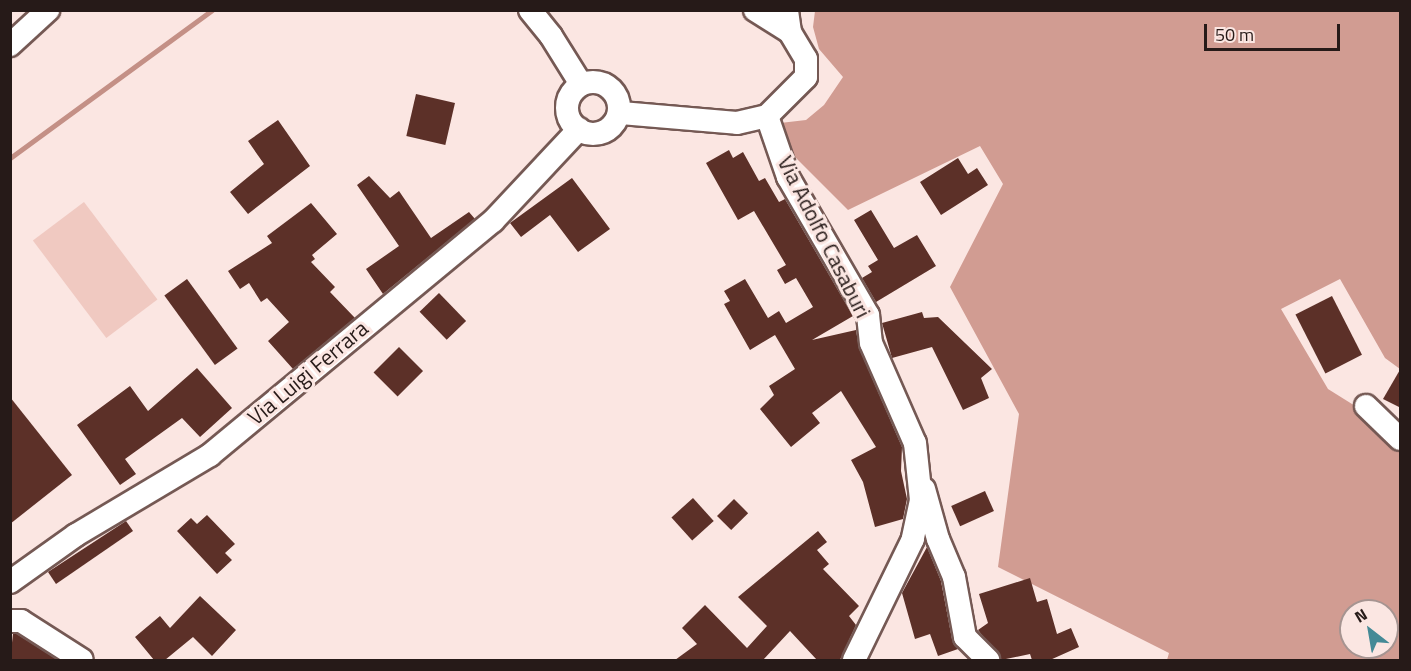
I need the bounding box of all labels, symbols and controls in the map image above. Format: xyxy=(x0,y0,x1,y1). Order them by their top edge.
scale bar xyxy=(1207,12,1344,50)
text: 50 m xyxy=(1215,21,1254,48)
street label: Via Adolfo Casaburi xyxy=(772,152,876,322)
street label: Via Luigi Ferrara xyxy=(243,315,373,431)
north arrow xyxy=(1339,599,1399,659)
text: N xyxy=(1350,602,1372,628)

